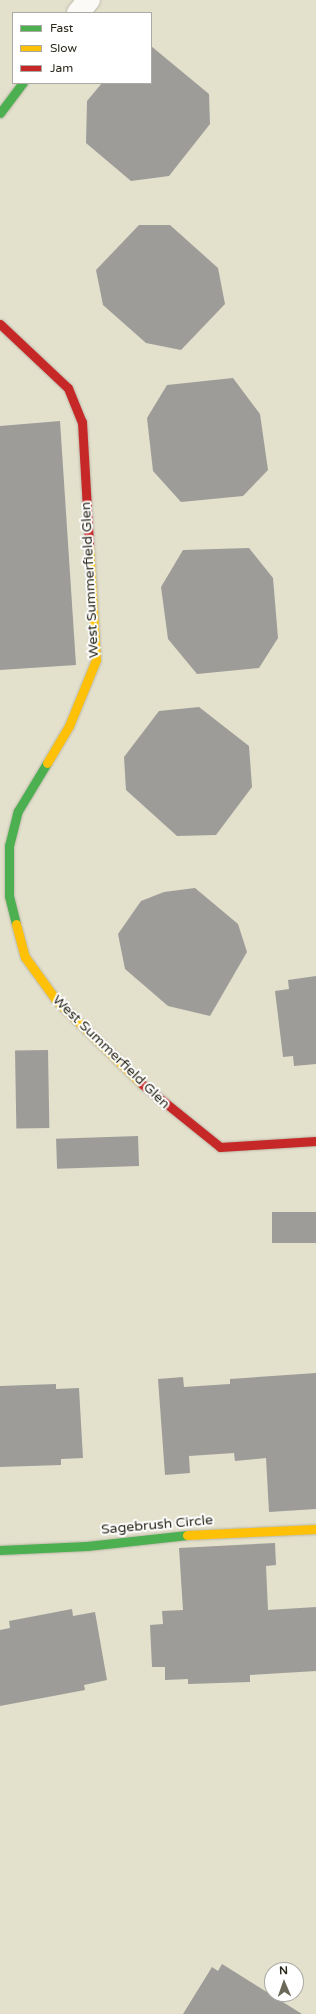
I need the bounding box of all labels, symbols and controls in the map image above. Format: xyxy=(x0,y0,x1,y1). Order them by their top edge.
legend xyxy=(12,12,152,84)
text: Fast xyxy=(50,21,73,35)
text: Slow xyxy=(50,41,77,55)
text: Jam xyxy=(50,61,73,75)
street label: West Summerfield Glen xyxy=(78,501,102,659)
street label: West Summerfield Glen xyxy=(49,992,173,1112)
street label: Sagebrush Circle xyxy=(100,1512,214,1538)
north arrow xyxy=(264,1962,304,2002)
text: N xyxy=(279,1964,288,1977)

